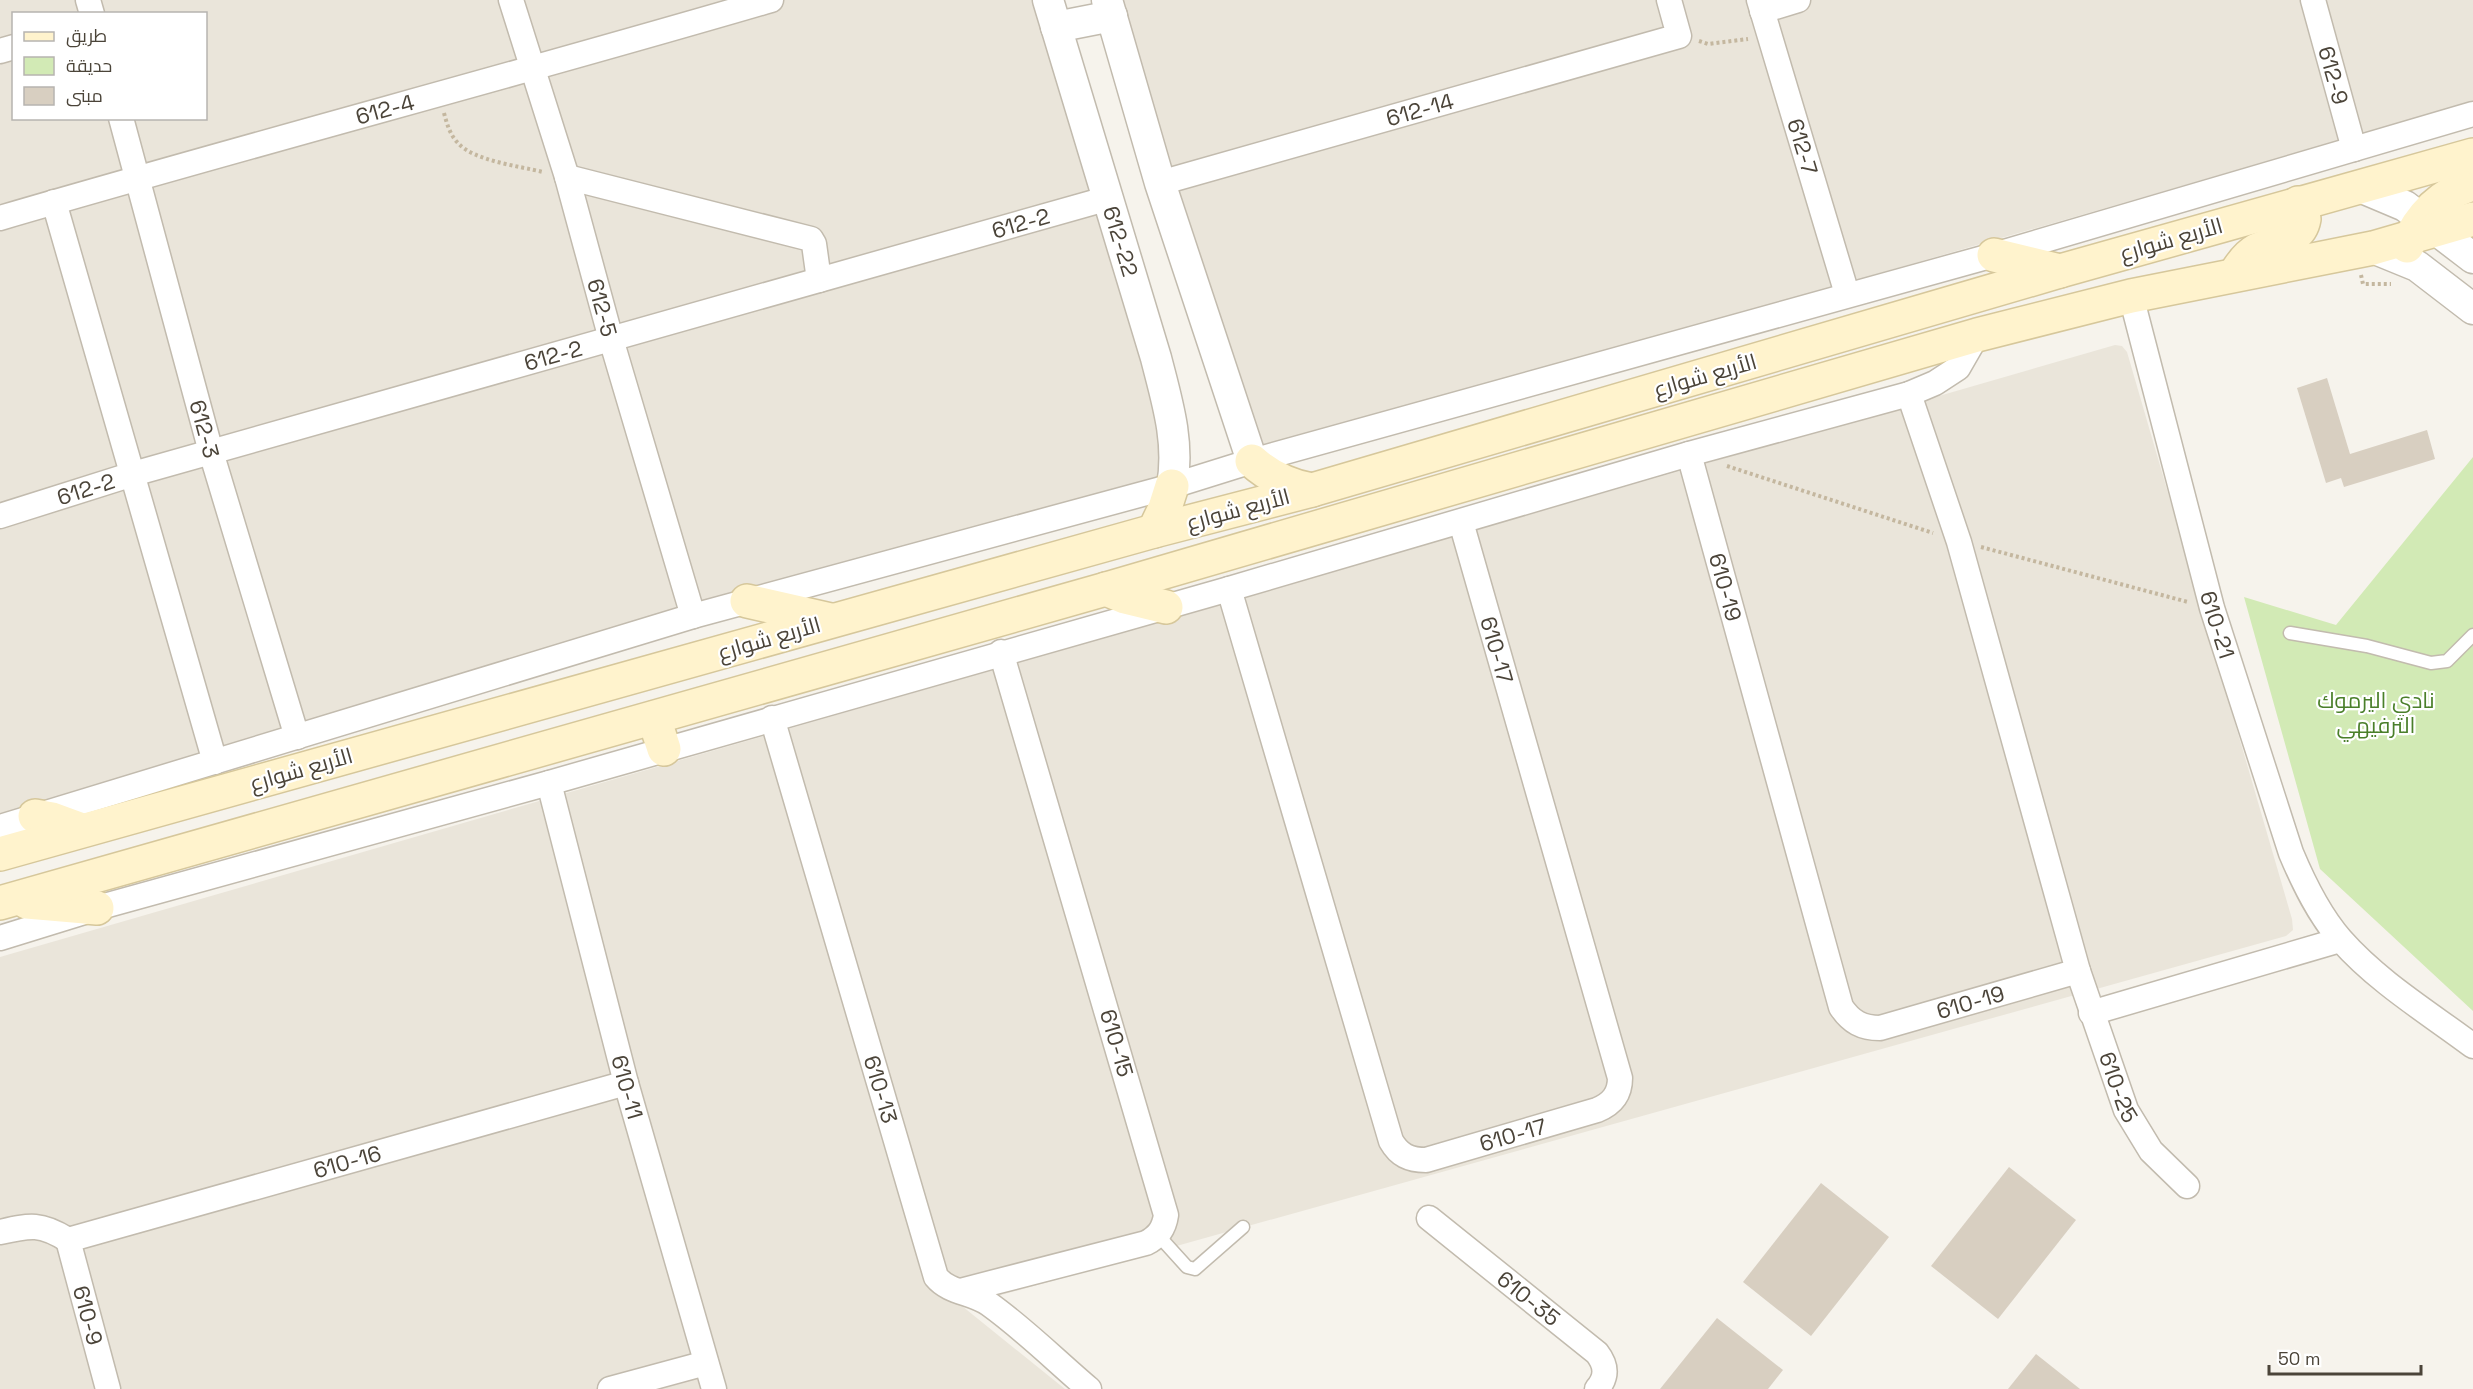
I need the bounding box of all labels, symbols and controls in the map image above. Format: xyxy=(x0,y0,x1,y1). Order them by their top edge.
legend xyxy=(12,12,207,120)
text: طريق xyxy=(66,24,107,48)
street label: 612-9 xyxy=(2312,43,2355,108)
text: حديقة xyxy=(66,54,112,77)
text: مبنى xyxy=(66,84,103,107)
street label: 612-14 xyxy=(1383,87,1457,132)
street label: 612-4 xyxy=(352,88,418,131)
street label: 612-7 xyxy=(1781,115,1824,178)
street label: 612-2 xyxy=(988,201,1053,244)
street label: 612-22 xyxy=(1097,203,1145,280)
street label: الأربع شوارع xyxy=(2116,211,2226,268)
street label: 612-5 xyxy=(581,275,624,340)
street label: 612-2 xyxy=(521,334,585,377)
street label: الأربع شوارع xyxy=(1650,347,1760,404)
street label: 612-3 xyxy=(184,397,226,461)
street label: 612-2 xyxy=(53,467,118,511)
street label: الأربع شوارع xyxy=(1183,482,1293,537)
street label: 610-19 xyxy=(1703,550,1748,624)
street label: 610-21 xyxy=(2194,588,2241,662)
street label: الأربع شوارع xyxy=(714,610,824,667)
street label: 610-17 xyxy=(1474,613,1520,687)
park label: نادي اليرموك الترفيهي xyxy=(2317,686,2435,742)
street label: الأربع شوارع xyxy=(246,741,356,798)
street label: 610-19 xyxy=(1933,979,2008,1025)
street label: 610-15 xyxy=(1094,1006,1140,1080)
street label: 610-25 xyxy=(2093,1048,2144,1128)
street label: 610-11 xyxy=(605,1052,650,1122)
street label: 610-13 xyxy=(858,1052,904,1127)
street label: 610-17 xyxy=(1476,1112,1550,1158)
street label: 610-16 xyxy=(310,1139,384,1184)
street label: 610-35 xyxy=(1491,1264,1566,1332)
street label: 610-9 xyxy=(67,1283,110,1348)
scale bar xyxy=(2269,1338,2420,1376)
text: 50 m xyxy=(2278,1347,2320,1370)

